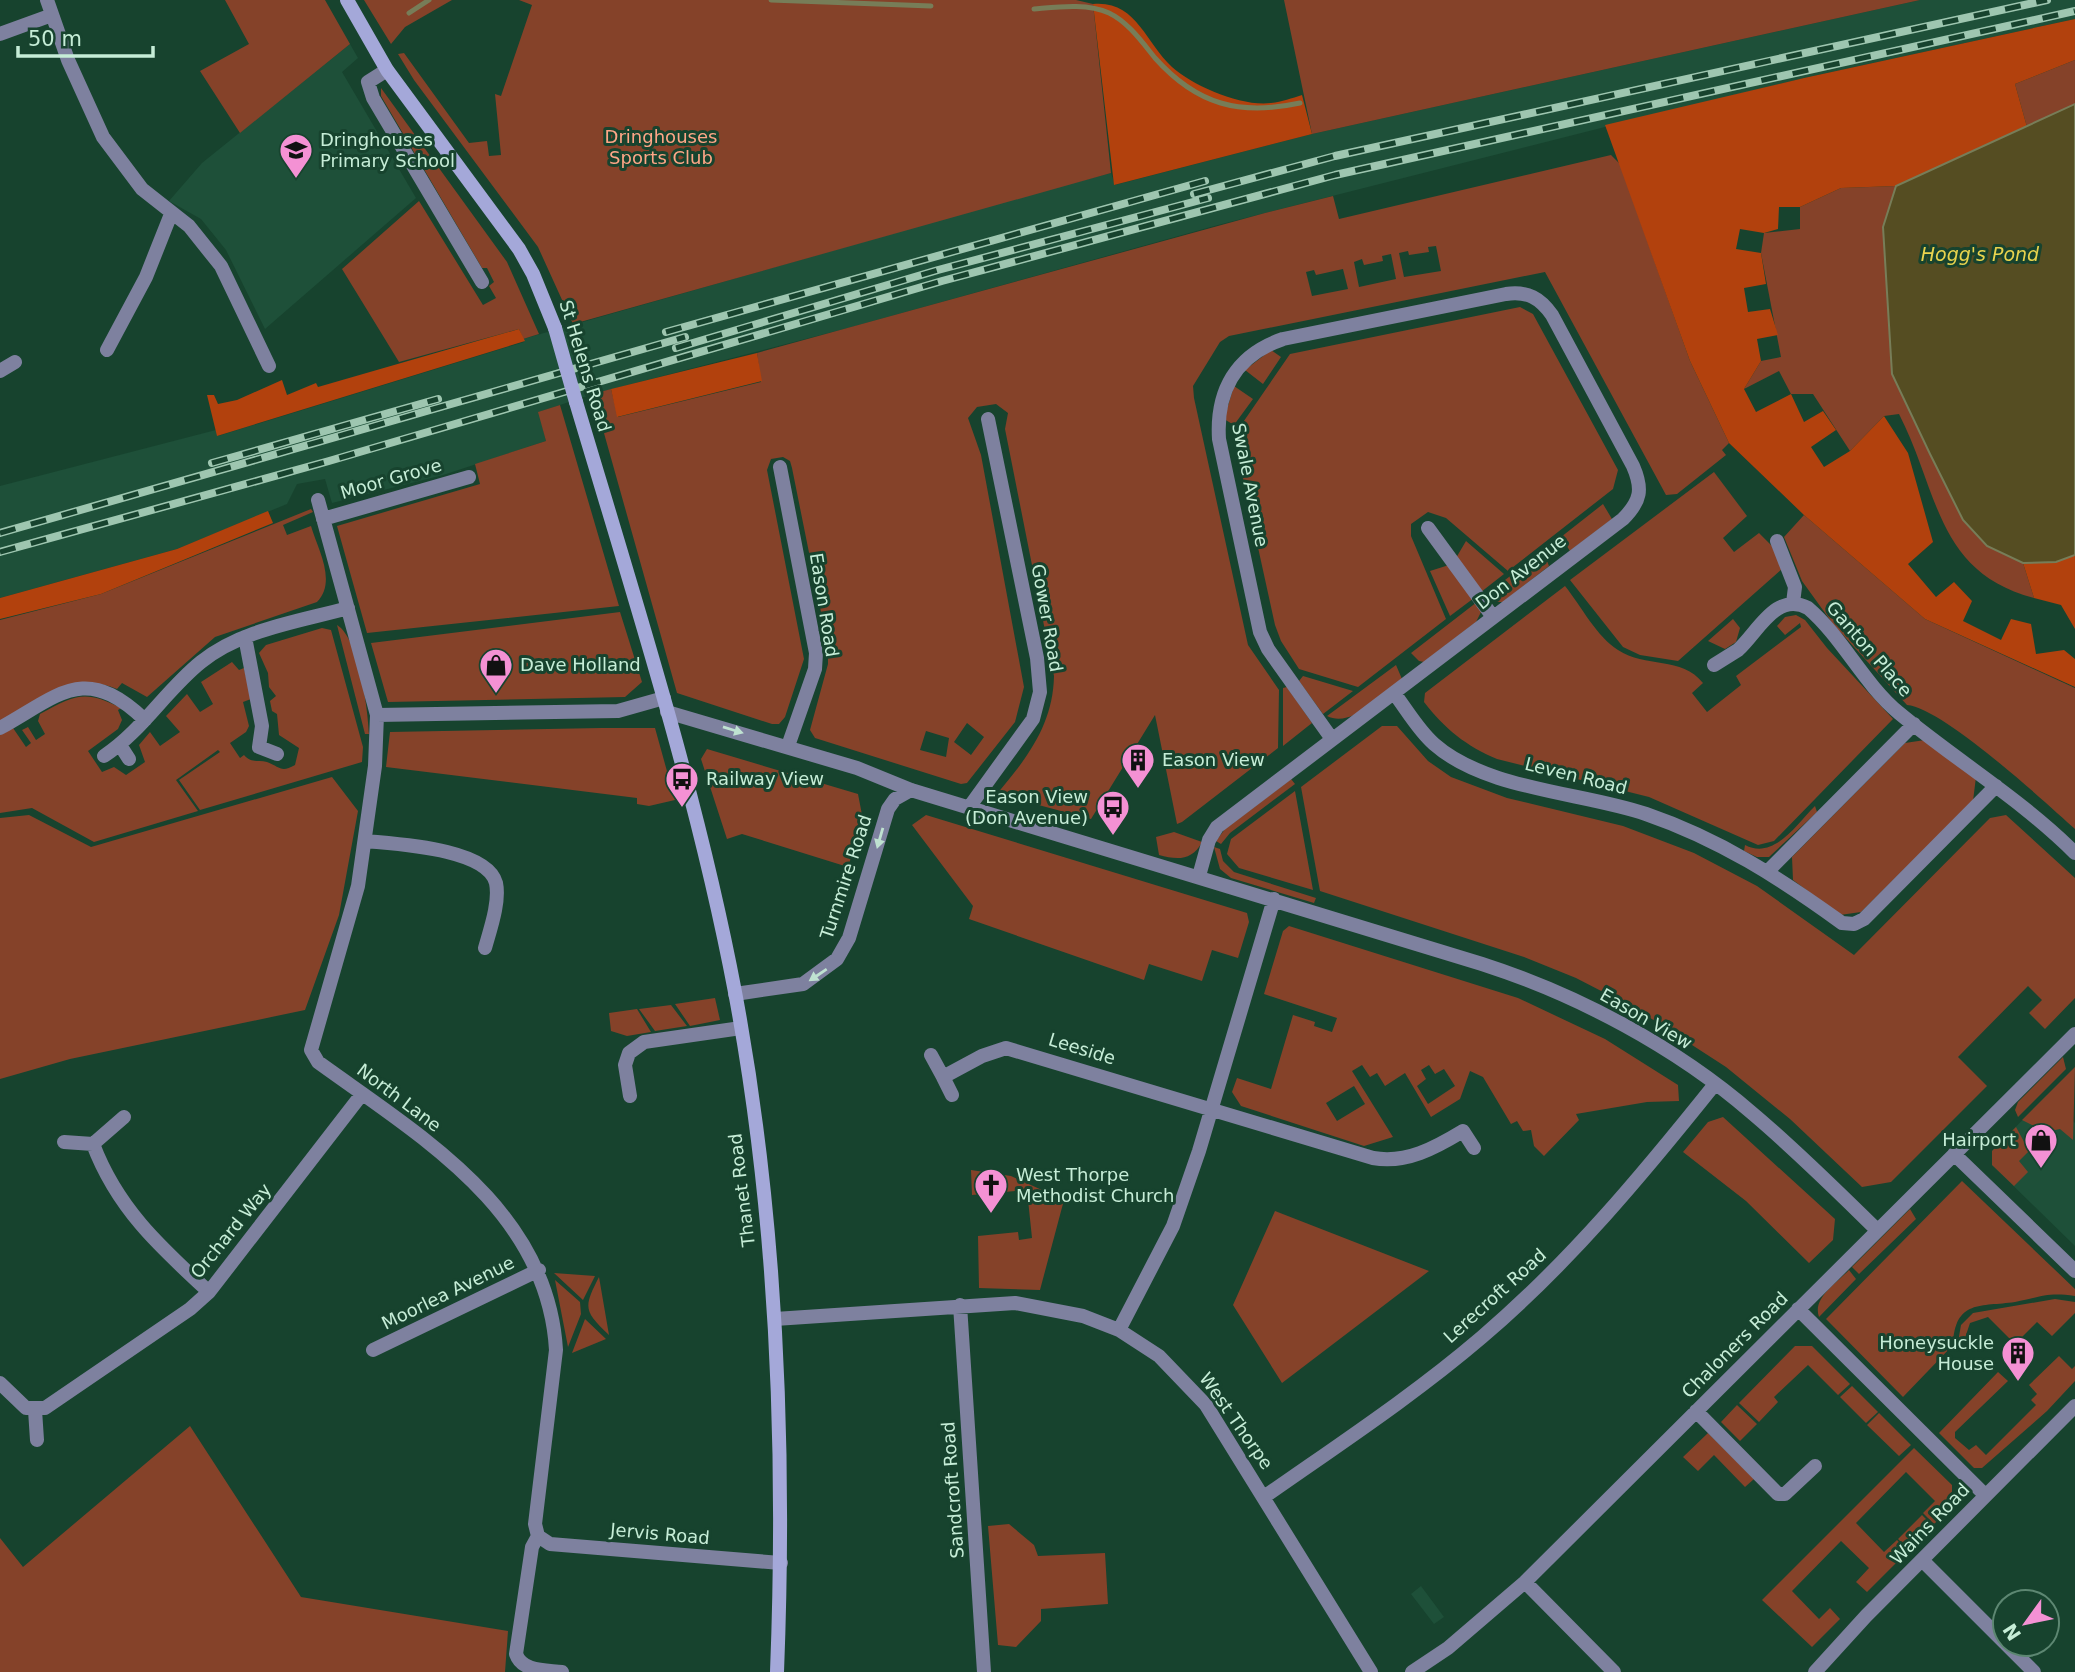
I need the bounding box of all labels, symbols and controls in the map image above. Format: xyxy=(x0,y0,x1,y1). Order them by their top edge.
scale bar xyxy=(18,14,152,58)
text: 50 m xyxy=(28,27,82,51)
park label: Dringhouses Sports Club xyxy=(605,126,717,168)
place label: Dringhouses Primary School xyxy=(320,129,455,171)
school or university icon: Dringhouses Primary School xyxy=(277,131,315,180)
water label: Hogg's Pond xyxy=(1921,243,2040,265)
street label: St Helens Road xyxy=(555,297,615,434)
street label: Swale Avenue xyxy=(1228,421,1273,549)
street label: Moor Grove xyxy=(338,454,444,503)
street label: Don Avenue xyxy=(1471,530,1570,613)
street label: Eason Road xyxy=(806,551,843,658)
street label: Gower Road xyxy=(1028,562,1067,673)
street label: Ganton Place xyxy=(1822,597,1916,701)
shop icon: Dave Holland xyxy=(477,646,515,695)
place label: Dave Holland xyxy=(520,654,641,675)
one-way arrow xyxy=(723,725,744,735)
building icon: Eason View xyxy=(1119,741,1157,790)
place label: Eason View xyxy=(1162,749,1265,770)
street label: Leven Road xyxy=(1523,753,1630,798)
bus stop icon: Railway View xyxy=(663,760,701,809)
place label: Railway View xyxy=(706,768,824,789)
place label: Eason View (Don Avenue) xyxy=(965,786,1088,828)
bus stop icon: Eason View (Don Avenue) xyxy=(1094,788,1132,837)
street label: Turnmire Road xyxy=(815,812,876,943)
one-way arrow xyxy=(874,828,884,849)
one-way arrow xyxy=(809,968,827,982)
street label: Eason View xyxy=(1597,984,1696,1053)
street label: Leeside xyxy=(1046,1028,1118,1069)
street label: North Lane xyxy=(353,1059,445,1136)
shop icon: Hairport xyxy=(2022,1121,2060,1170)
place label: Hairport xyxy=(1942,1129,2016,1150)
street label: Thanet Road xyxy=(724,1132,759,1249)
place label: West Thorpe Methodist Church xyxy=(1016,1164,1174,1206)
church icon: West Thorpe Methodist Church xyxy=(972,1166,1010,1215)
street label: Orchard Way xyxy=(186,1179,276,1282)
street label: Lerecroft Road xyxy=(1439,1244,1550,1347)
street label: Moorlea Avenue xyxy=(378,1251,517,1334)
street label: Chaloners Road xyxy=(1677,1287,1792,1402)
place label: Honeysuckle House xyxy=(1879,1332,1994,1374)
building icon: Honeysuckle House xyxy=(1999,1334,2037,1383)
street label: West Thorpe xyxy=(1195,1368,1278,1473)
street label: Sandcroft Road xyxy=(937,1421,968,1559)
street label: Wains Road xyxy=(1886,1479,1973,1568)
street label: Jervis Road xyxy=(608,1519,711,1548)
north arrow xyxy=(1991,1588,2061,1658)
text: N xyxy=(1998,1620,2025,1645)

